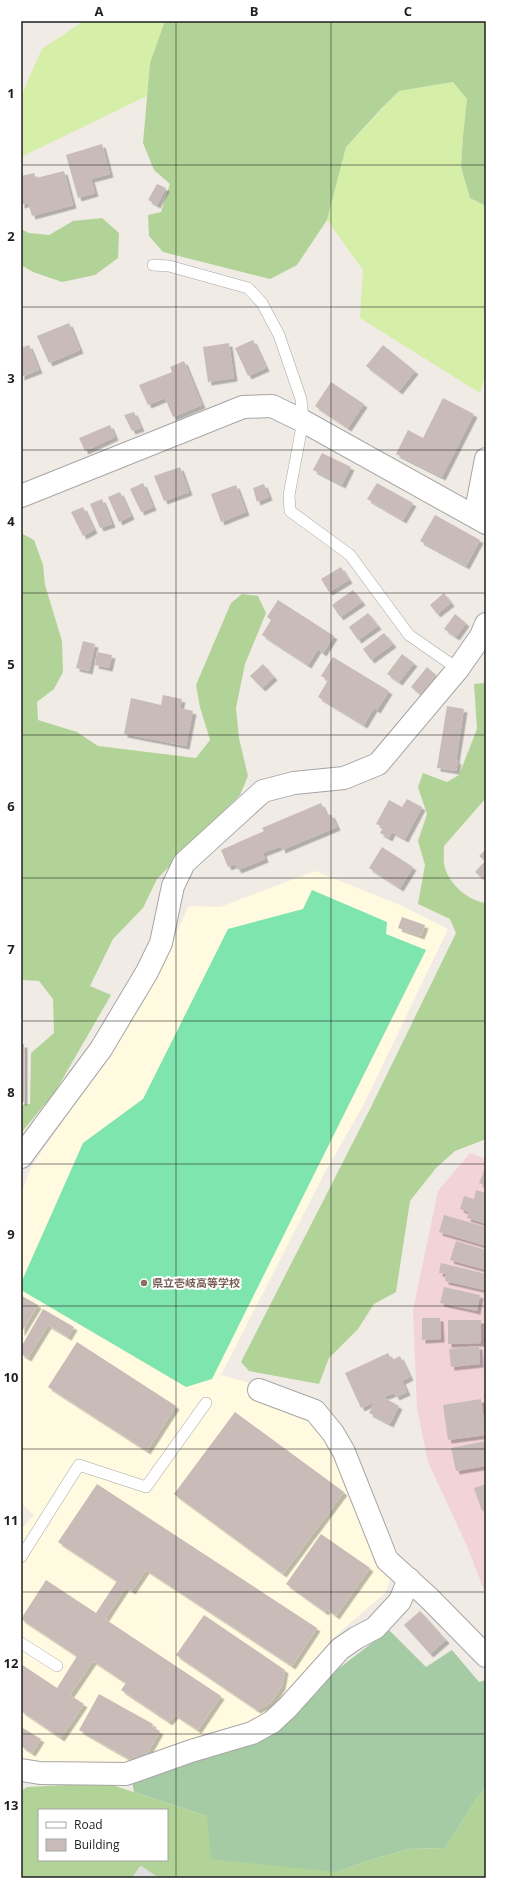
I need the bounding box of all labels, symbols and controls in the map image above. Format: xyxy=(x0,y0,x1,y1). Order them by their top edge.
text: A xyxy=(95,2,104,20)
text: B xyxy=(250,2,259,20)
text: C xyxy=(404,2,412,20)
text: 1 xyxy=(7,84,15,102)
text: 2 xyxy=(7,227,15,245)
text: 3 xyxy=(7,369,15,387)
text: 4 xyxy=(7,512,15,530)
text: 5 xyxy=(7,655,15,673)
text: 6 xyxy=(7,797,15,815)
text: 7 xyxy=(7,940,15,958)
text: 8 xyxy=(7,1083,15,1101)
text: 9 xyxy=(7,1225,15,1243)
place label: 県立壱岐高等学校 xyxy=(152,1275,240,1290)
marker: 県立壱岐高等学校 xyxy=(139,1278,149,1288)
text: 10 xyxy=(4,1368,18,1386)
text: 11 xyxy=(4,1511,18,1529)
text: 12 xyxy=(4,1654,19,1672)
text: 13 xyxy=(4,1796,18,1814)
legend xyxy=(38,1809,168,1861)
text: Road xyxy=(74,1816,103,1833)
text: Building xyxy=(74,1836,120,1853)

